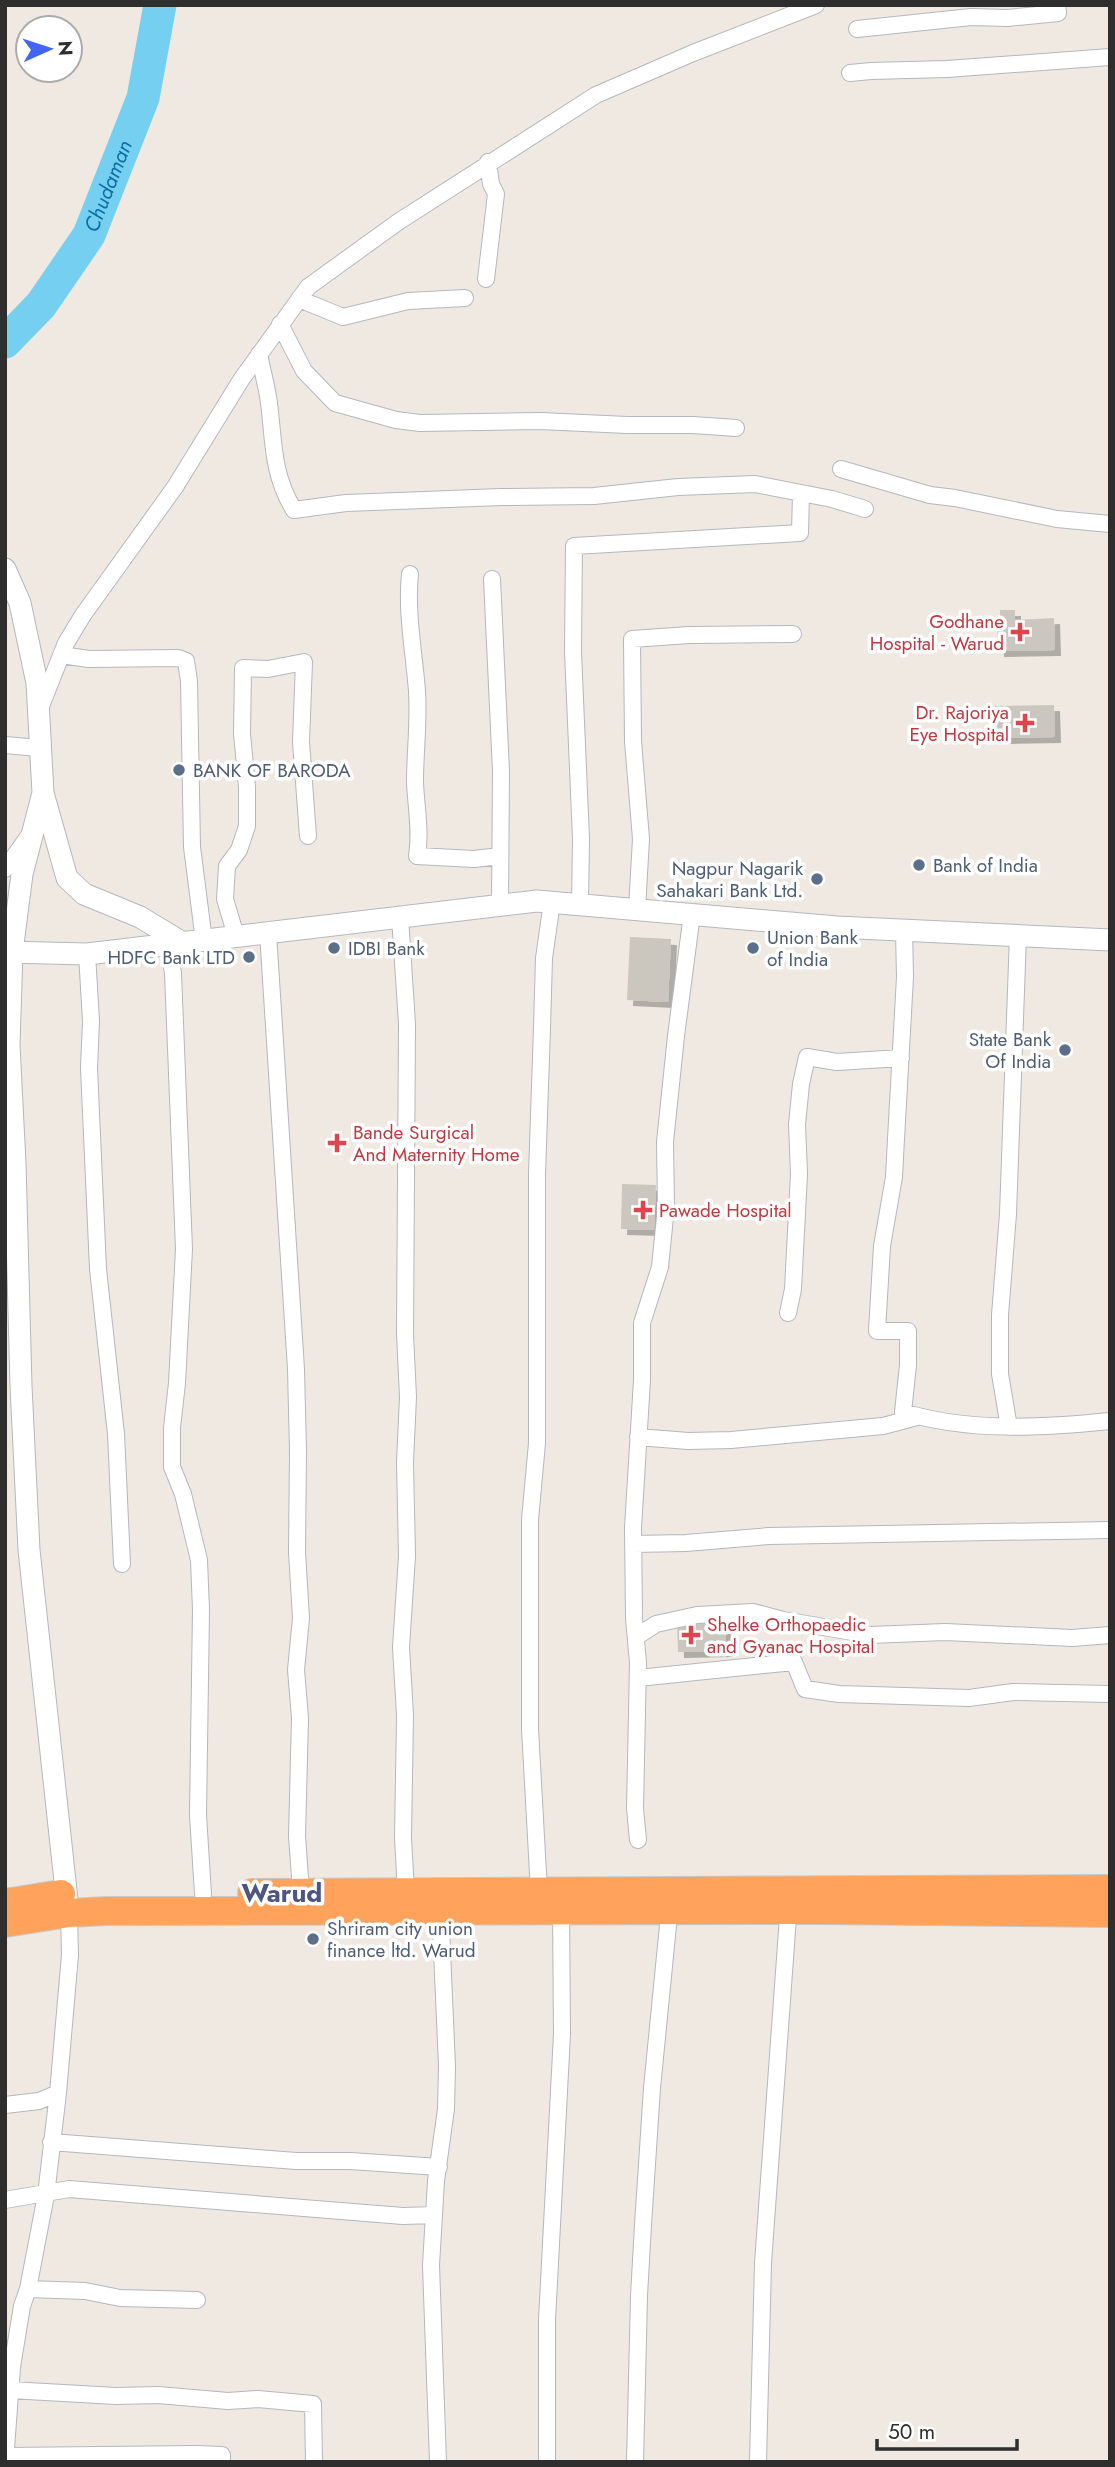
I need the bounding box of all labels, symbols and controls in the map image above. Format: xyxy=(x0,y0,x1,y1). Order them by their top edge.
north arrow xyxy=(14,14,84,84)
text: N xyxy=(52,40,79,56)
water label: Chudaman xyxy=(77,136,140,237)
place label: Godhane Hospital - Warud xyxy=(870,608,1004,657)
marker: Godhane Hospital - Warud xyxy=(1010,622,1030,642)
place label: Dr. Rajoriya Eye Hospital xyxy=(910,699,1009,748)
marker: Dr. Rajoriya Eye Hospital xyxy=(1015,713,1035,733)
place label: BANK OF BARODA xyxy=(193,757,351,784)
marker: BANK OF BARODA xyxy=(171,762,187,778)
place label: Bank of India xyxy=(933,852,1038,879)
place label: Nagpur Nagarik Sahakari Bank Ltd. xyxy=(656,855,804,904)
marker: Bank of India xyxy=(911,857,927,873)
marker: Nagpur Nagarik Sahakari Bank Ltd. xyxy=(809,871,825,887)
place label: Union Bank of India xyxy=(767,924,859,973)
place label: IDBI Bank xyxy=(348,935,425,962)
marker: IDBI Bank xyxy=(326,940,342,956)
marker: Union Bank of India xyxy=(745,940,761,956)
place label: HDFC Bank LTD xyxy=(108,944,235,971)
marker: HDFC Bank LTD xyxy=(241,949,257,965)
place label: State Bank Of India xyxy=(969,1026,1052,1075)
marker: State Bank Of India xyxy=(1057,1042,1073,1058)
place label: Bande Surgical And Maternity Home xyxy=(353,1119,520,1168)
marker: Bande Surgical And Maternity Home xyxy=(327,1133,347,1153)
place label: Pawade Hospital xyxy=(659,1197,792,1224)
marker: Pawade Hospital xyxy=(633,1200,653,1220)
place label: Shelke Orthopaedic and Gyanac Hospital xyxy=(707,1611,875,1660)
marker: Shelke Orthopaedic and Gyanac Hospital xyxy=(681,1625,701,1645)
district label: Warud xyxy=(242,1874,322,1912)
place label: Shriram city union finance ltd. Warud xyxy=(327,1915,476,1964)
marker: Shriram city union finance ltd. Warud xyxy=(305,1931,321,1947)
scale bar xyxy=(877,2408,1017,2452)
text: 50 m xyxy=(888,2417,935,2447)

